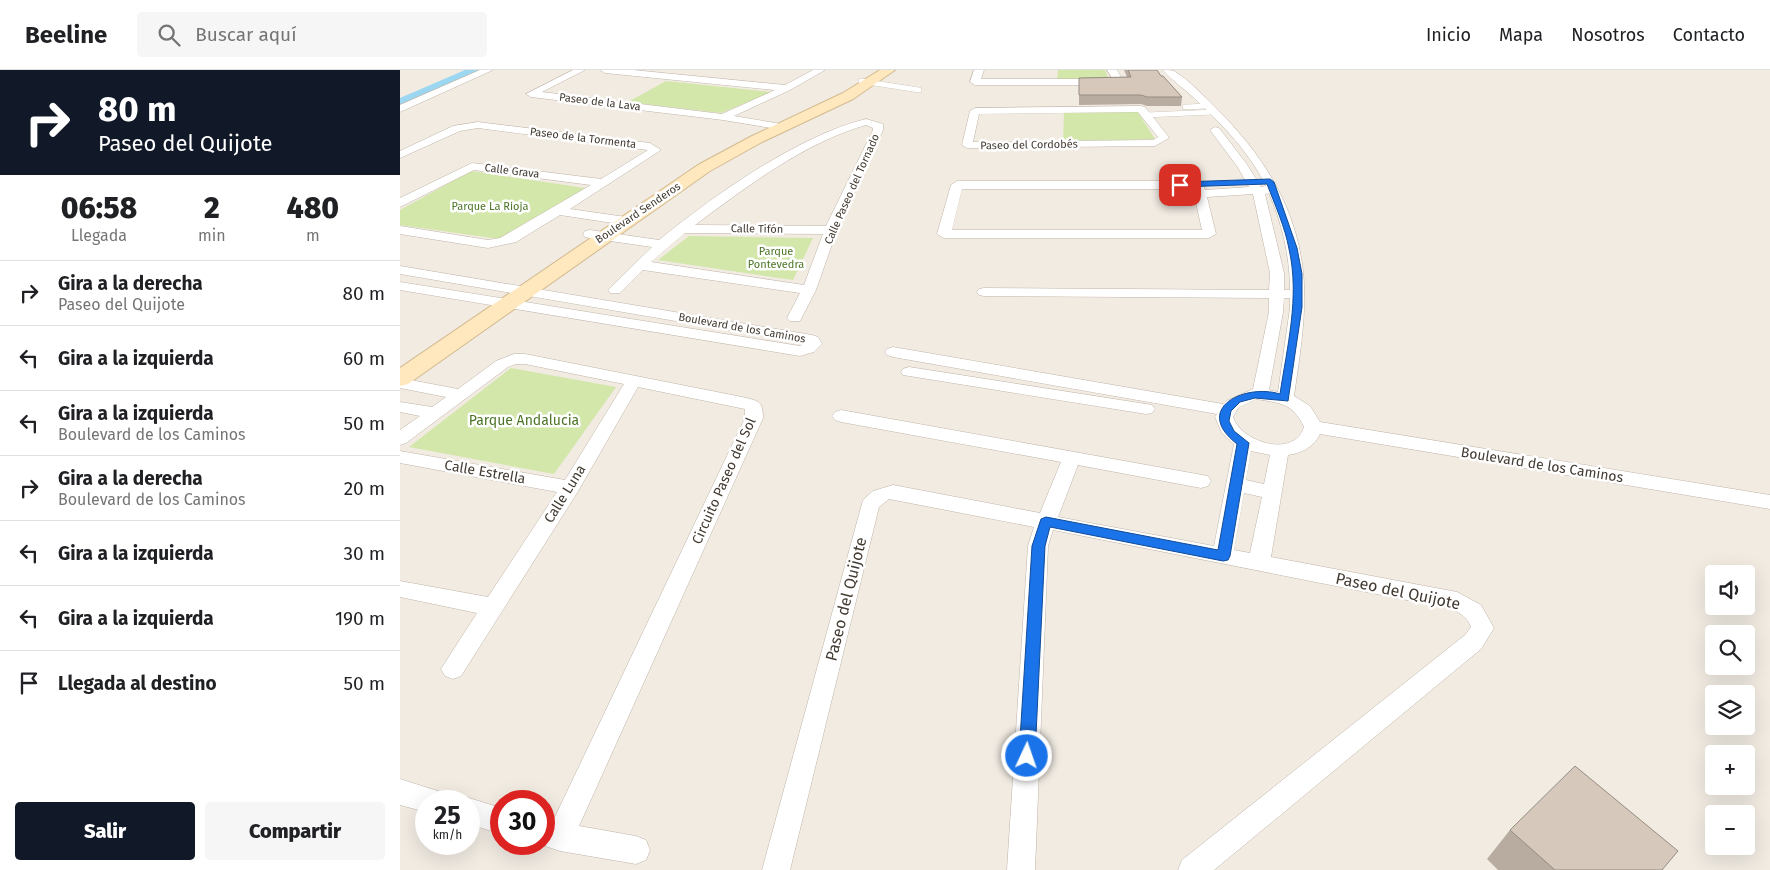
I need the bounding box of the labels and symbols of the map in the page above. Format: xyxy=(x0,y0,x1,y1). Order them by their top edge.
street label: Paseo de la Lava xyxy=(558,91,642,113)
street label: Paseo de la Tormenta xyxy=(529,125,637,151)
street label: Calle Paseo del Tornado xyxy=(822,132,882,246)
street label: Paseo del Cordobés xyxy=(980,138,1078,152)
street label: Calle Grava xyxy=(484,161,540,181)
pin xyxy=(1159,164,1201,206)
street label: Boulevard Senderos xyxy=(593,180,683,246)
park label: Parque La Rioja xyxy=(451,200,529,213)
street label: Calle Tifón xyxy=(731,222,783,236)
park label: Parque Pontevedra xyxy=(748,245,804,271)
street label: Boulevard de los Caminos xyxy=(677,310,807,346)
park label: Parque Andalucia xyxy=(469,412,579,429)
street label: Circuito Paseo del Sol xyxy=(688,415,760,547)
street label: Boulevard de los Caminos xyxy=(1460,444,1625,486)
street label: Calle Estrella xyxy=(443,457,527,487)
street label: Calle Luna xyxy=(540,462,590,526)
street label: Paseo del Quijote xyxy=(821,535,871,663)
street label: Paseo del Quijote xyxy=(1334,569,1462,613)
position arrow xyxy=(1000,729,1052,781)
speed limit sign: 30 xyxy=(490,790,555,855)

